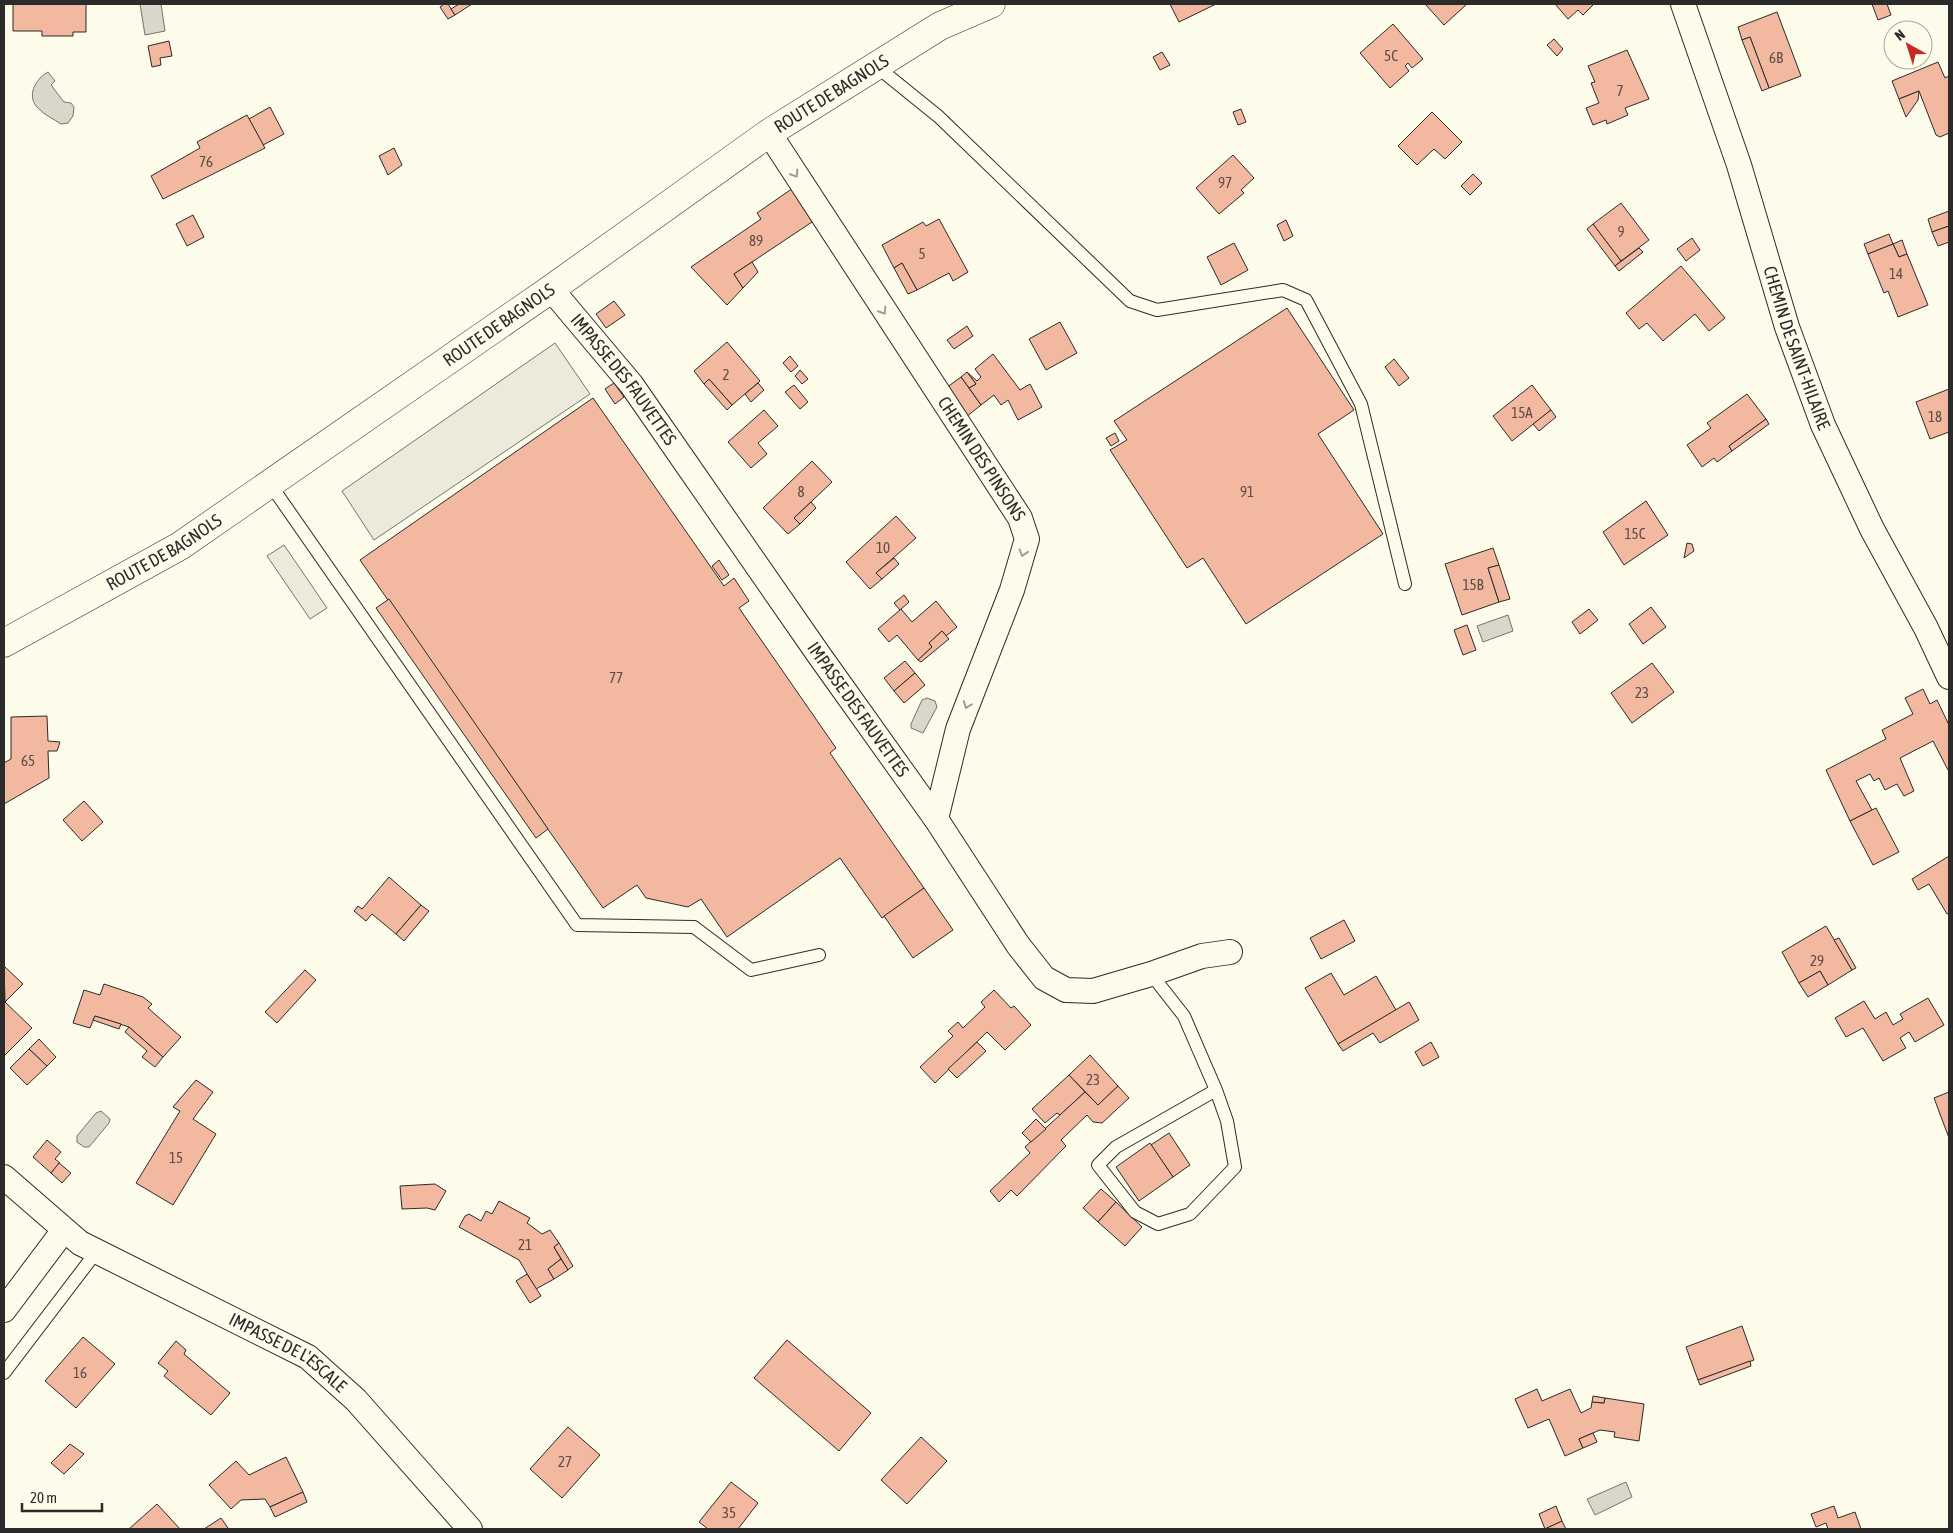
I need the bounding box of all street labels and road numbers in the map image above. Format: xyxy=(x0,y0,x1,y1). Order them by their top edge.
street label: ROUTE DE BAGNOLS xyxy=(770,50,893,137)
street label: CHEMIN DE SAINT-HILAIRE xyxy=(1759,263,1835,433)
street label: ROUTE DE BAGNOLS xyxy=(439,278,559,371)
street label: IMPASSE DES FAUVETTES xyxy=(566,309,681,449)
street label: CHEMIN DES PINSONS xyxy=(934,392,1030,525)
street label: ROUTE DE BAGNOLS xyxy=(103,509,226,595)
street label: IMPASSE DES FAUVETTES xyxy=(803,638,914,781)
street label: IMPASSE DE L'ESCALE xyxy=(226,1308,351,1397)

